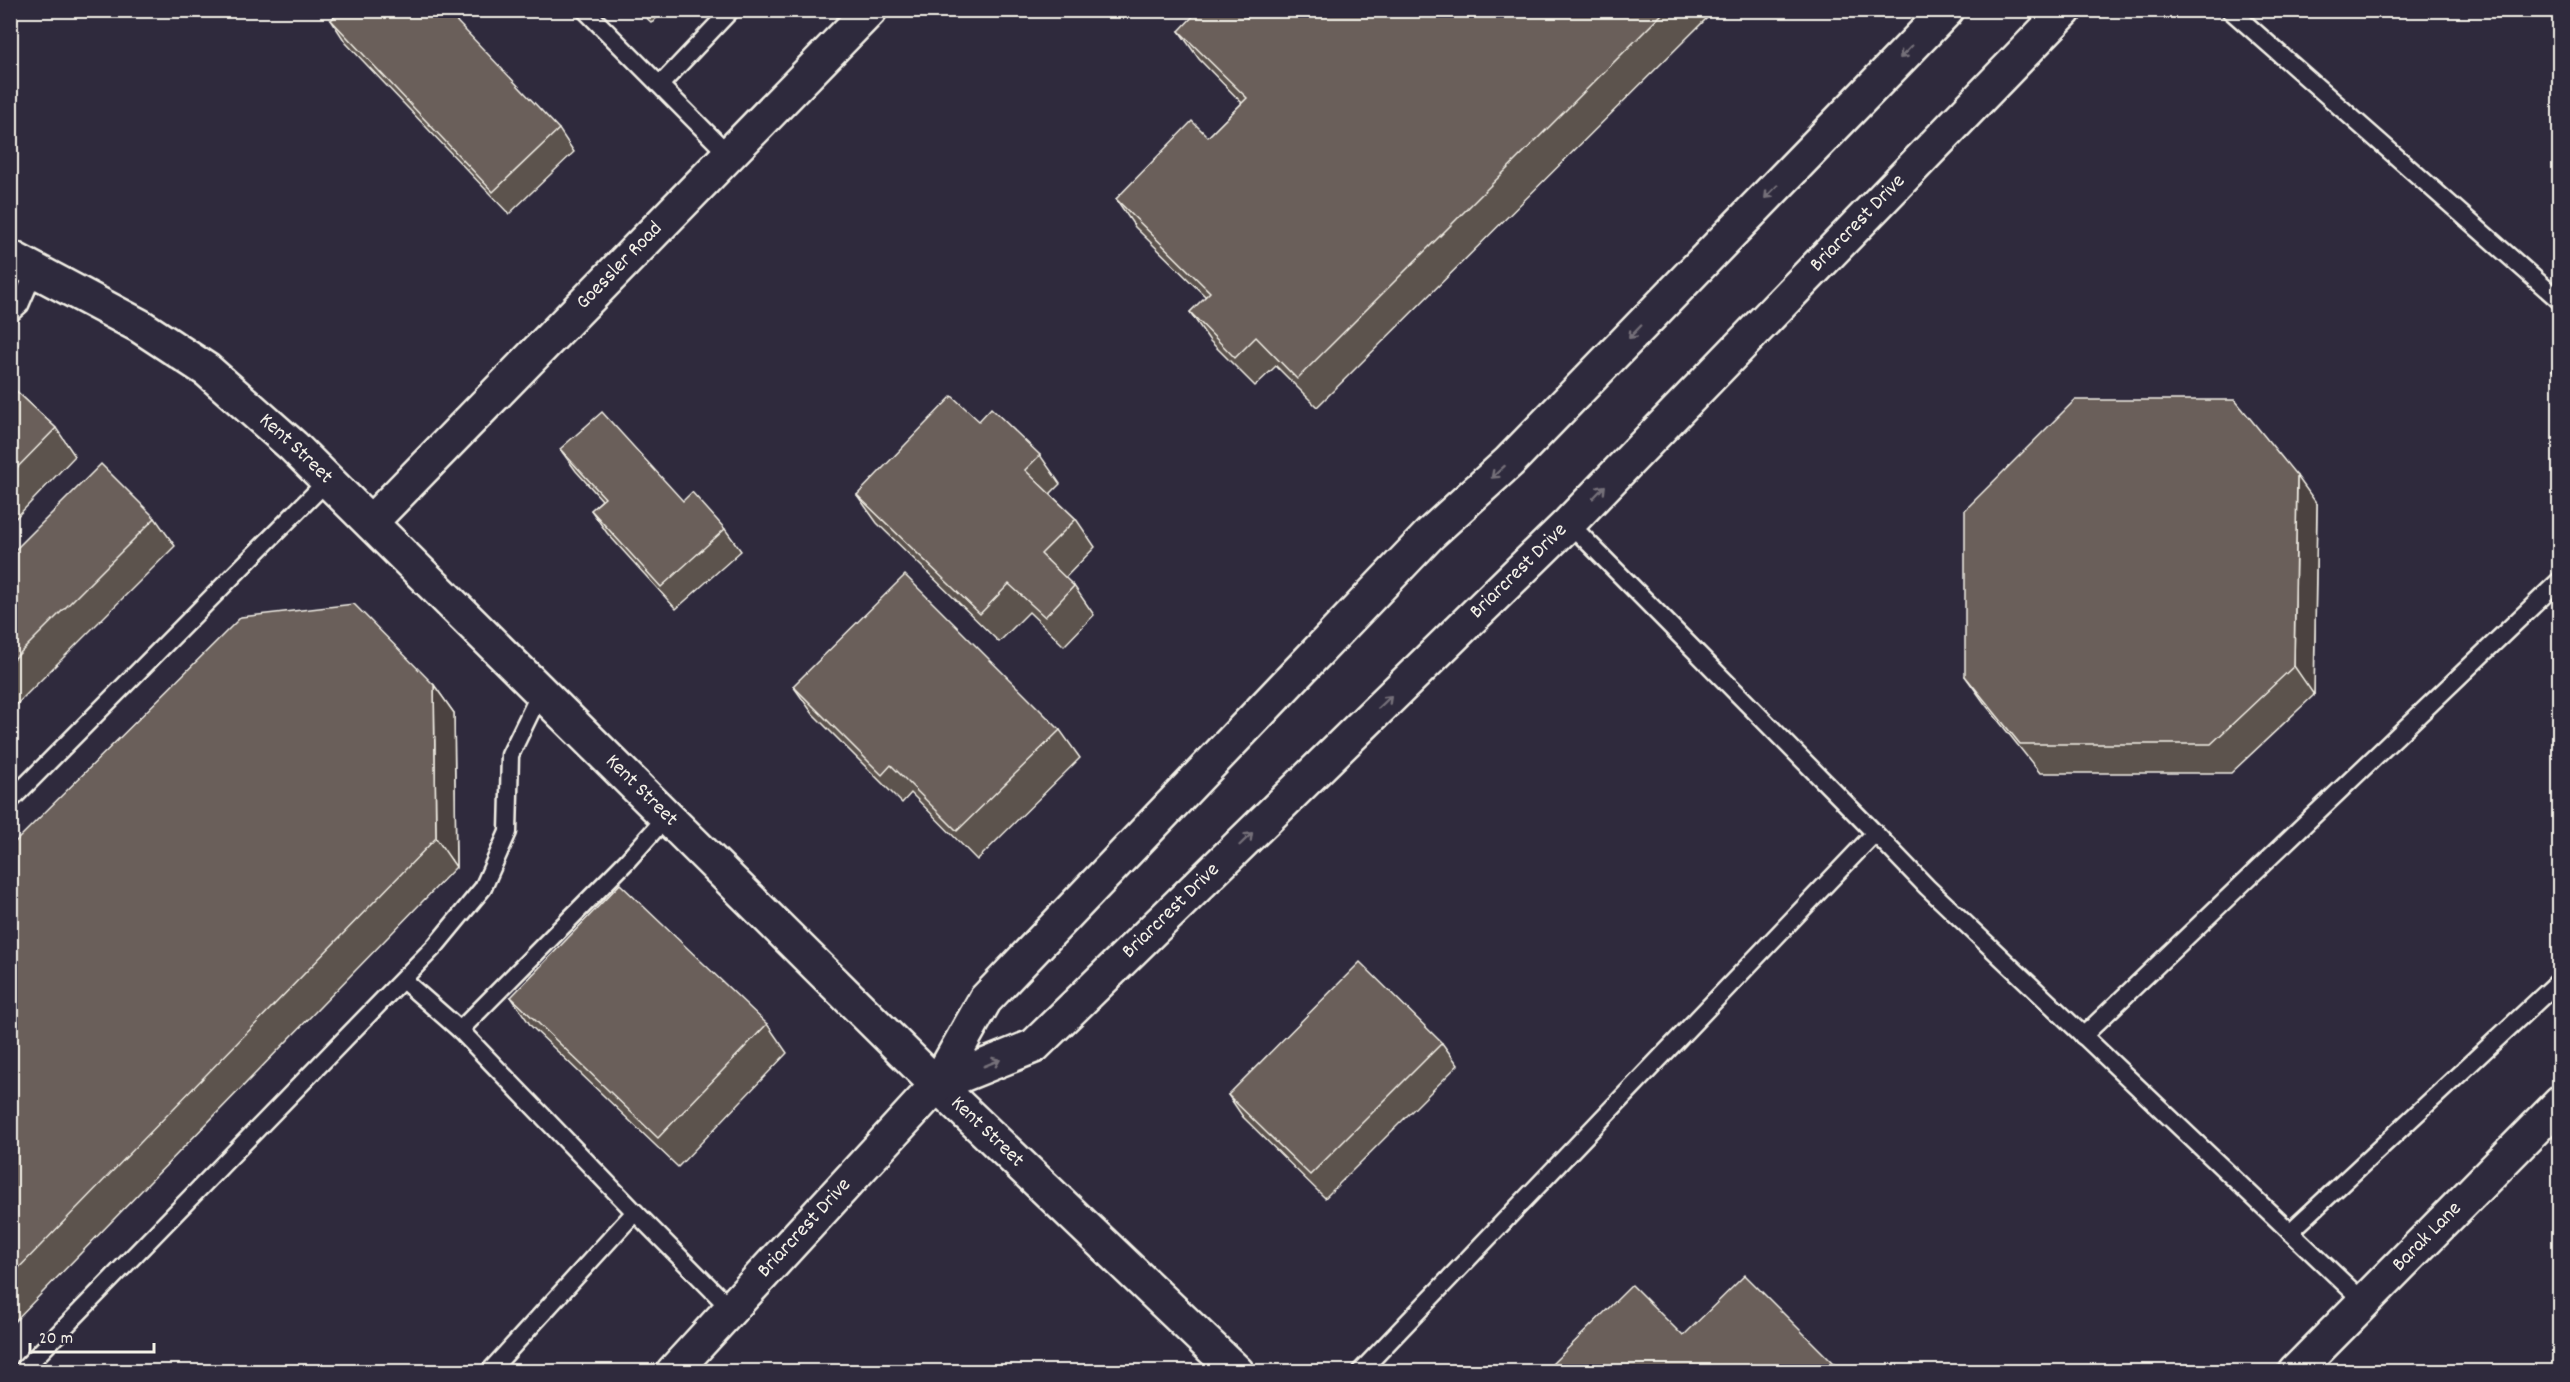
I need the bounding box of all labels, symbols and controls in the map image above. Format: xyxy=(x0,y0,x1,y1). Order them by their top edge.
one-way arrow xyxy=(1899,45,1914,60)
street label: Briarcrest Drive xyxy=(1804,168,1913,280)
one-way arrow xyxy=(1763,185,1778,200)
street label: Goessler Road xyxy=(570,215,670,317)
one-way arrow xyxy=(1628,325,1642,340)
street label: Kent Street xyxy=(251,407,339,492)
one-way arrow xyxy=(1491,465,1506,479)
one-way arrow xyxy=(1591,484,1606,499)
street label: Briarcrest Drive xyxy=(1463,517,1575,627)
one-way arrow xyxy=(1378,695,1393,710)
street label: Kent Street xyxy=(597,748,684,834)
one-way arrow xyxy=(1238,831,1253,846)
street label: Briarcrest Drive xyxy=(1116,856,1227,966)
one-way arrow xyxy=(982,1057,1000,1068)
street label: Kent Street xyxy=(943,1090,1031,1175)
street label: Briarcrest Drive xyxy=(751,1172,859,1285)
street label: Barak Lane xyxy=(2386,1195,2469,1279)
scale bar xyxy=(30,1316,154,1354)
text: 20 m xyxy=(39,1327,73,1352)

